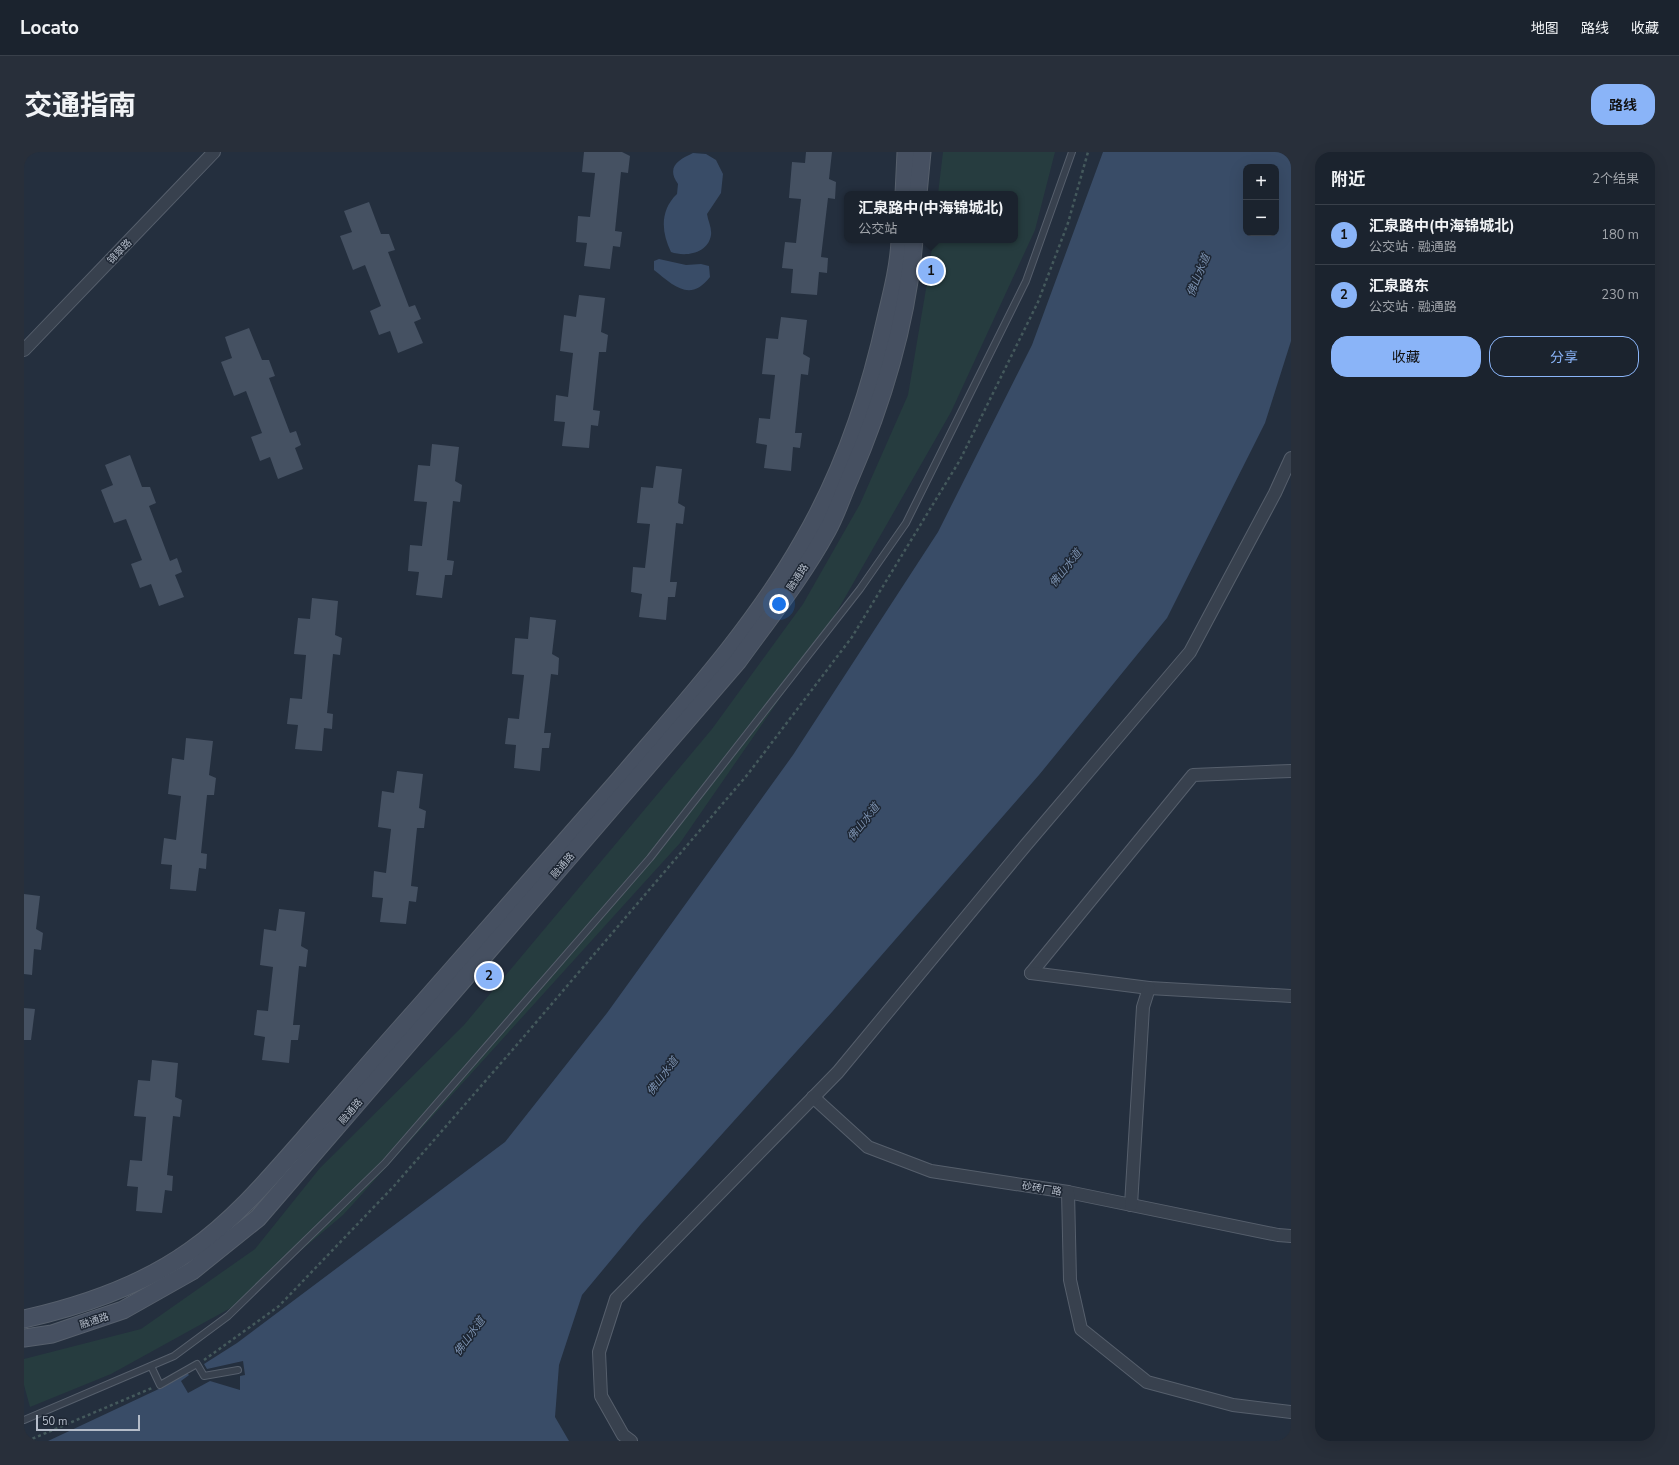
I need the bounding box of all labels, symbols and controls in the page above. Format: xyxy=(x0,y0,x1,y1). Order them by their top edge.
text: Locato xyxy=(20,15,79,41)
text: 地图 xyxy=(1531,19,1559,38)
text: 路线 xyxy=(1581,19,1609,38)
text: 收藏 xyxy=(1631,19,1659,38)
button: 路线 xyxy=(1591,84,1655,125)
text: 交通指南 xyxy=(24,87,136,125)
map controls xyxy=(1243,164,1279,236)
button: + xyxy=(1243,164,1279,200)
text: 附近 xyxy=(1331,168,1365,191)
text: 2个结果 xyxy=(1592,170,1639,188)
popup xyxy=(844,191,1018,243)
text: 汇泉路中(中海锦城北) xyxy=(858,198,1004,218)
button: − xyxy=(1243,200,1279,236)
text: 汇泉路中(中海锦城北) xyxy=(1369,216,1515,236)
text: 公交站 xyxy=(858,220,897,238)
text: 1 xyxy=(1340,226,1348,244)
text: 180 m xyxy=(1601,226,1639,244)
street label: 锦翠路 xyxy=(104,236,135,267)
text: 公交站 · 融通路 xyxy=(1369,238,1457,256)
water label: 佛山水道 xyxy=(1183,250,1214,298)
pin: 1 xyxy=(918,256,944,286)
text: 汇泉路东 xyxy=(1369,276,1429,296)
text: 2 xyxy=(1340,286,1348,304)
text: 230 m xyxy=(1601,286,1639,304)
text: 公交站 · 融通路 xyxy=(1369,298,1457,316)
button: 收藏 xyxy=(1331,336,1481,377)
button: 分享 xyxy=(1489,336,1639,377)
water label: 佛山水道 xyxy=(1046,545,1086,590)
street label: 融通路 xyxy=(784,561,812,594)
your location xyxy=(769,594,789,614)
water label: 佛山水道 xyxy=(844,799,884,844)
street label: 融通路 xyxy=(548,850,578,882)
pin: 2 xyxy=(476,961,502,991)
water label: 佛山水道 xyxy=(643,1053,683,1098)
street label: 融通路 xyxy=(336,1096,366,1128)
street label: 砂砖厂路 xyxy=(1021,1179,1063,1199)
street label: 融通路 xyxy=(78,1310,111,1332)
water label: 佛山水道 xyxy=(450,1312,490,1359)
scale bar xyxy=(36,1413,140,1432)
text: 50 m xyxy=(42,1414,67,1429)

